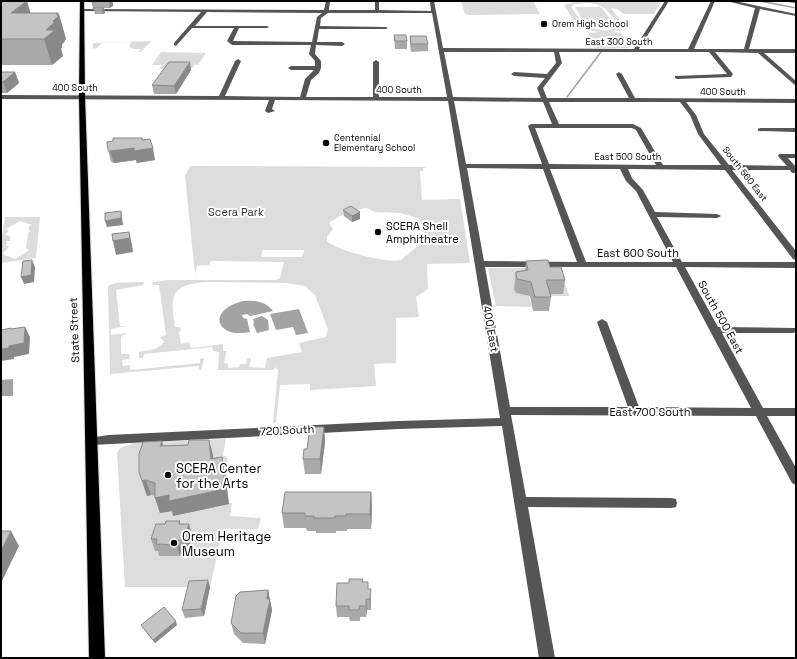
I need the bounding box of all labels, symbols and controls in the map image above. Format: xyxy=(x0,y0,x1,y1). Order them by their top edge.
place label: Orem High School xyxy=(552,18,628,30)
marker: Orem High School xyxy=(539,19,549,29)
street label: East 300 South xyxy=(586,36,652,48)
street label: 400 South xyxy=(52,82,98,94)
street label: 400 South xyxy=(376,84,422,96)
street label: 400 South xyxy=(700,86,746,98)
place label: Centennial Elementary School xyxy=(334,132,415,154)
marker: Centennial Elementary School xyxy=(321,138,331,148)
street label: South 560 East xyxy=(720,144,770,204)
street label: East 500 South xyxy=(595,151,661,163)
park label: Scera Park xyxy=(208,205,264,219)
place label: SCERA Shell Amphitheatre xyxy=(386,219,459,246)
marker: SCERA Shell Amphitheatre xyxy=(373,227,383,237)
street label: East 600 South xyxy=(597,246,679,260)
street label: South 500 East xyxy=(695,278,747,356)
street label: State Street xyxy=(66,297,82,363)
street label: 400 East xyxy=(480,305,502,353)
street label: East 700 South xyxy=(609,405,691,419)
street label: 720 South xyxy=(259,422,315,438)
place label: SCERA Center for the Arts xyxy=(176,460,261,492)
marker: SCERA Center for the Arts xyxy=(163,470,173,480)
place label: Orem Heritage Museum xyxy=(182,528,271,560)
marker: Orem Heritage Museum xyxy=(169,538,179,548)

